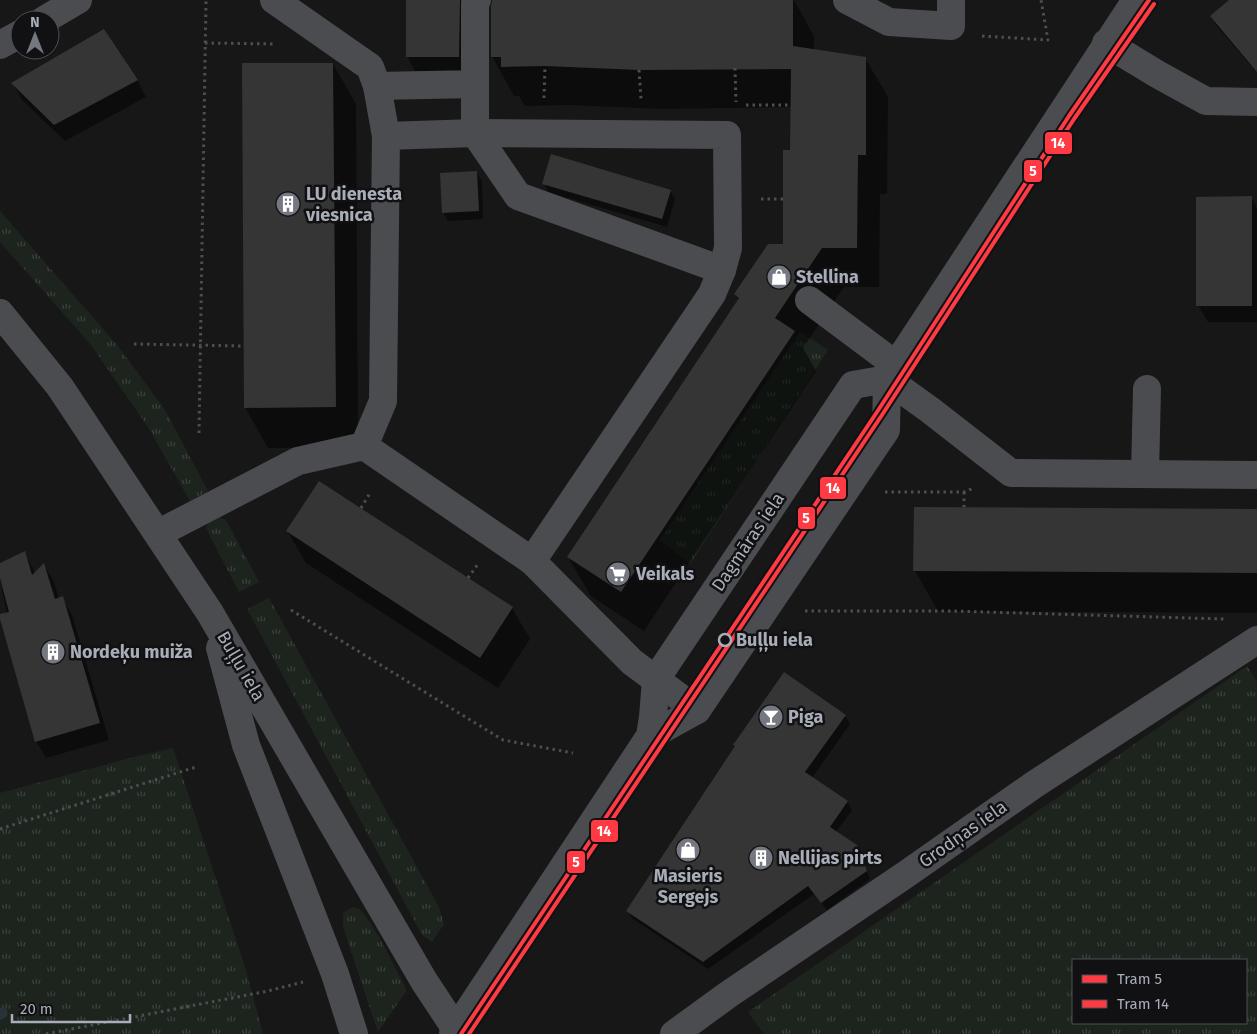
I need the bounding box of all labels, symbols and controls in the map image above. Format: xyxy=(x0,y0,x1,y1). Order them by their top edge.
north arrow xyxy=(10,10,60,60)
text: N xyxy=(30,14,40,31)
line badge: 14 xyxy=(1044,131,1073,155)
text: 14 xyxy=(1051,135,1065,152)
line badge: 5 xyxy=(1023,159,1043,183)
text: 5 xyxy=(1029,163,1037,180)
place label: LU dienesta viesnica xyxy=(305,183,402,226)
building icon: LU dienesta viesnica xyxy=(275,191,301,217)
shop icon: Stellina xyxy=(766,264,792,290)
place label: Stellina xyxy=(796,266,859,288)
line badge: 14 xyxy=(819,476,847,500)
text: 14 xyxy=(826,480,840,497)
street label: Dagmāras iela xyxy=(707,488,789,596)
line badge: 5 xyxy=(797,506,816,530)
text: 5 xyxy=(802,510,810,527)
supermarket icon: Veikals xyxy=(605,561,631,587)
place label: Veikals xyxy=(635,563,695,585)
street label: Buļļu iela xyxy=(211,627,270,705)
place label: Buļļu iela xyxy=(736,629,813,652)
marker: Buļļu iela xyxy=(718,633,732,647)
building icon: Nordeķu muiža xyxy=(40,639,66,665)
place label: Nordeķu muiža xyxy=(70,641,193,664)
bar icon: Piga xyxy=(758,704,784,730)
place label: Piga xyxy=(788,706,823,728)
street label: Grodņas iela xyxy=(915,796,1012,873)
line badge: 14 xyxy=(590,819,619,843)
text: 14 xyxy=(597,823,611,840)
shop icon: Masieris Sergejs xyxy=(675,837,701,863)
building icon: Nellijas pirts xyxy=(748,845,774,871)
place label: Nellijas pirts xyxy=(778,847,882,869)
line badge: 5 xyxy=(566,850,586,874)
text: 5 xyxy=(572,854,580,871)
place label: Masieris Sergejs xyxy=(654,865,723,908)
legend xyxy=(1072,959,1247,1024)
text: Tram 5 xyxy=(1117,970,1162,988)
scale bar xyxy=(12,992,130,1024)
text: Tram 14 xyxy=(1117,995,1169,1013)
text: 20 m xyxy=(20,1000,53,1018)

